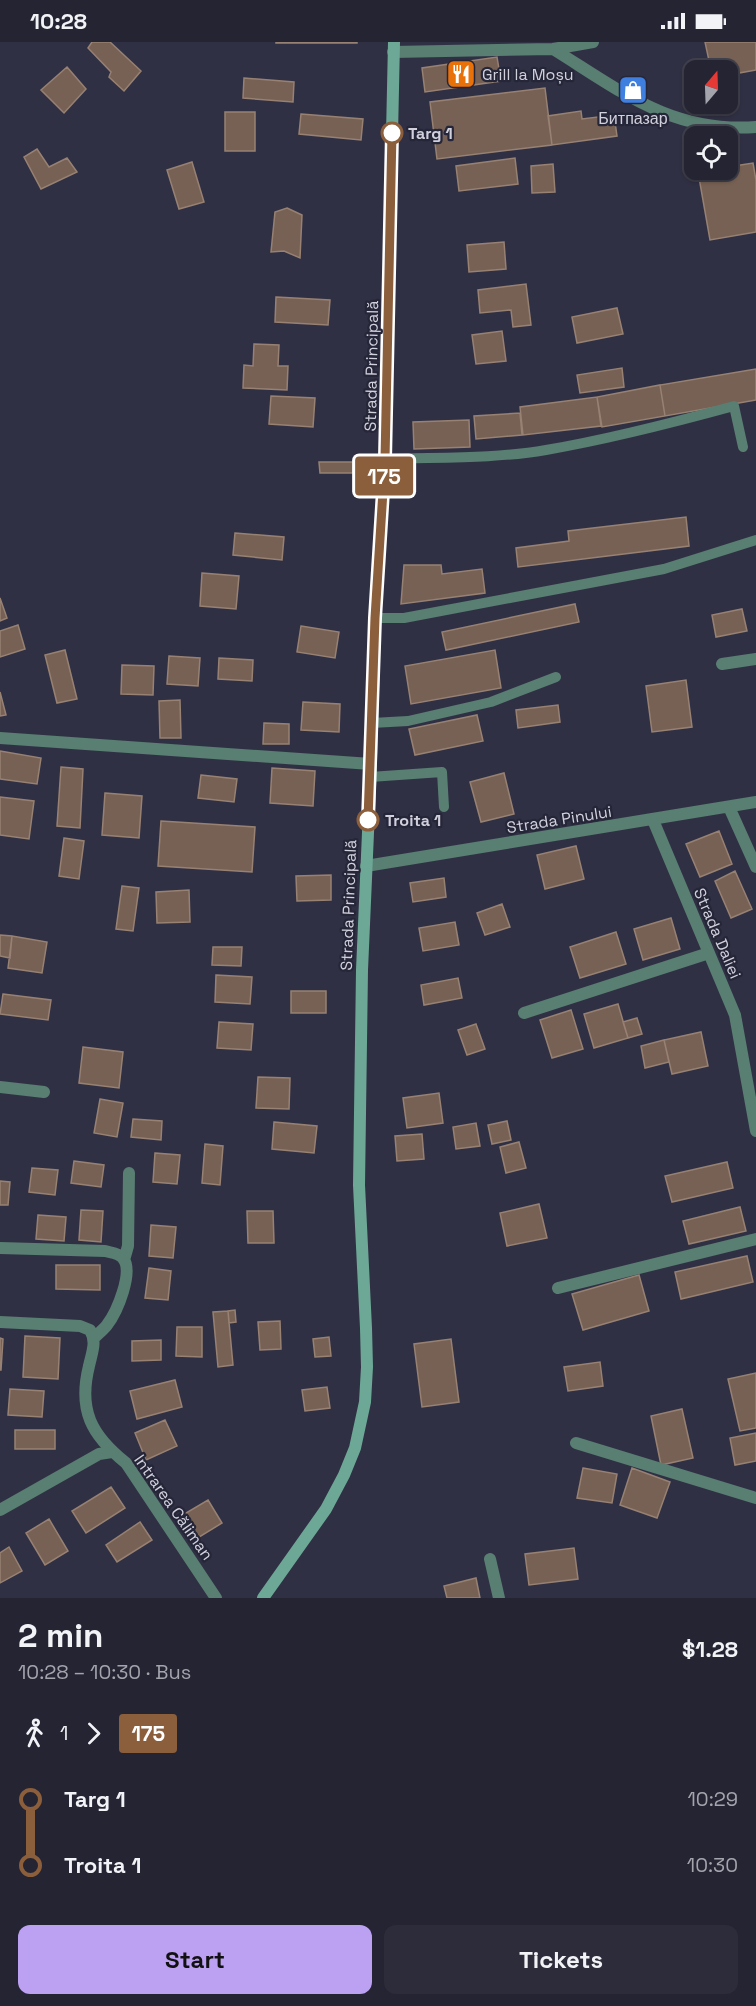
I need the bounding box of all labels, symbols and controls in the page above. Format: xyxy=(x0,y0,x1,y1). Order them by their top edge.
text: 10:28 xyxy=(30,7,87,35)
restaurant icon: Grill la Moșu xyxy=(445,58,477,90)
north arrow xyxy=(684,60,738,114)
map controls xyxy=(684,60,738,180)
place label: Grill la Moșu xyxy=(482,64,574,85)
shop icon: Битпазар xyxy=(617,74,649,106)
place label: Битпазар xyxy=(598,108,668,129)
marker: Targ 1 xyxy=(381,122,403,144)
place label: Targ 1 xyxy=(408,123,453,144)
button: locate xyxy=(684,126,738,180)
street label: Strada Principală xyxy=(360,300,383,432)
line badge: 175 xyxy=(350,456,418,496)
text: 175 xyxy=(367,463,401,490)
street label: Strada Pinului xyxy=(505,801,613,838)
marker: Troita 1 xyxy=(357,809,379,831)
place label: Troita 1 xyxy=(385,810,441,831)
street label: Strada Principală xyxy=(336,839,361,971)
street label: Strada Daliei xyxy=(689,885,746,982)
street label: Intrarea Căliman xyxy=(129,1450,218,1564)
text: 2 min xyxy=(18,1615,103,1657)
text: $1.28 xyxy=(682,1635,738,1663)
text: 10:28 – 10:30 · Bus xyxy=(18,1659,191,1685)
icon: walk xyxy=(18,1717,51,1750)
icon: forward xyxy=(77,1717,110,1750)
text: 1 xyxy=(60,1720,68,1746)
text: 175 xyxy=(131,1720,165,1747)
text: Targ 1 xyxy=(64,1785,126,1813)
text: 10:29 xyxy=(688,1786,738,1812)
text: Troita 1 xyxy=(64,1851,141,1879)
text: 10:30 xyxy=(687,1852,738,1878)
button: Start xyxy=(18,1925,372,1994)
button: Tickets xyxy=(384,1925,738,1994)

